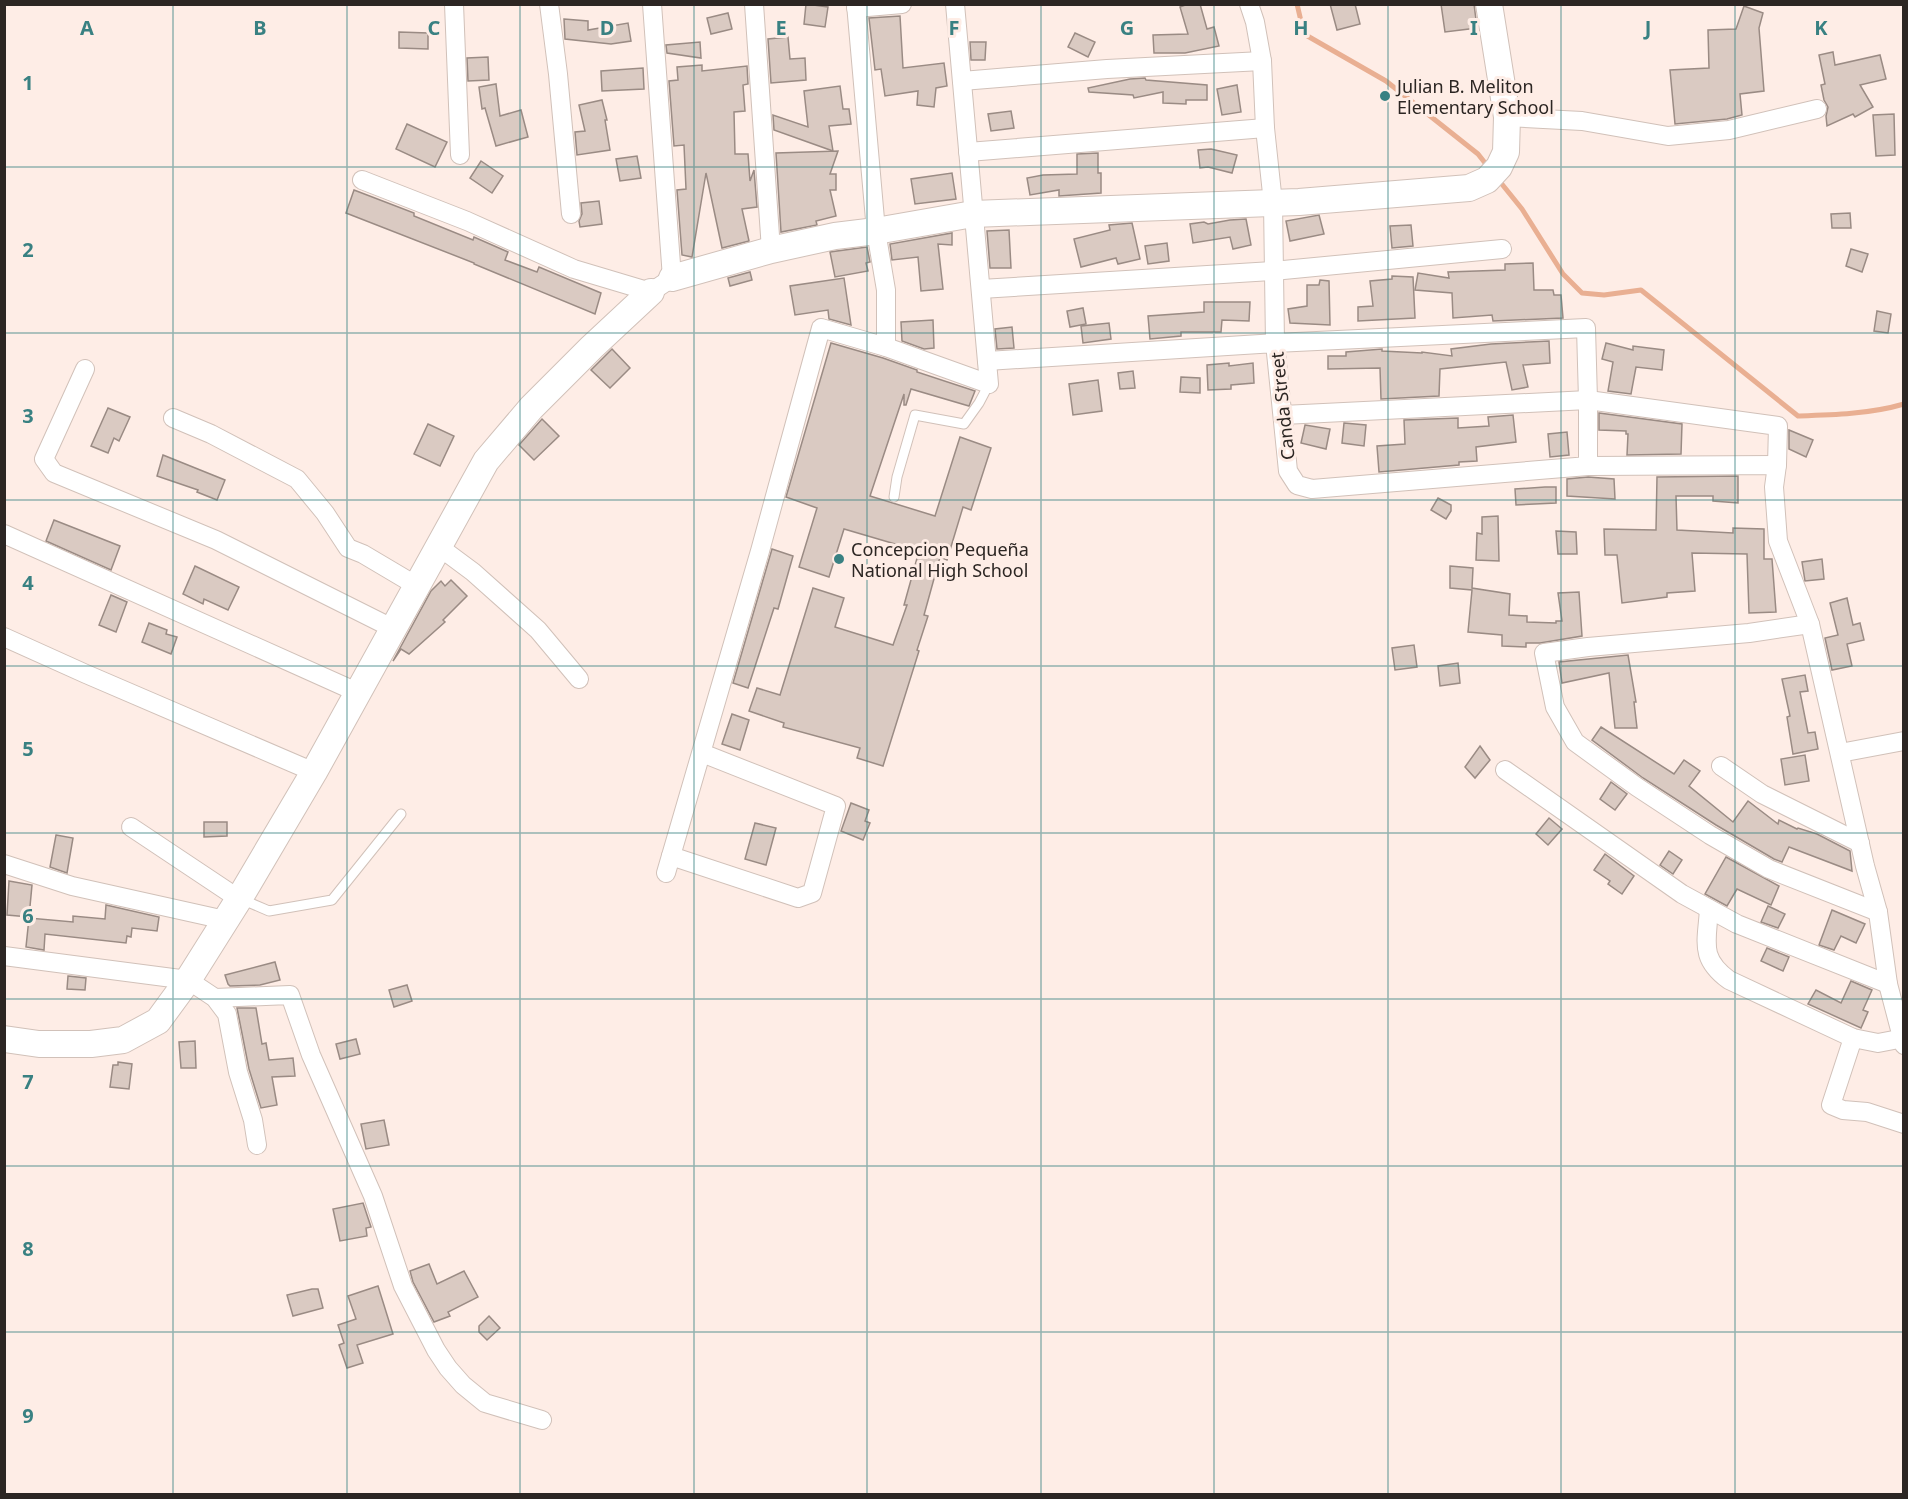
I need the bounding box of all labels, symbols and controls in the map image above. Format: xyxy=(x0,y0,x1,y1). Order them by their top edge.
text: A xyxy=(80,14,94,41)
text: B xyxy=(253,14,267,41)
text: C xyxy=(428,14,441,41)
text: D xyxy=(600,14,614,41)
text: E xyxy=(775,14,787,41)
text: F xyxy=(949,14,959,41)
text: G xyxy=(1120,14,1134,41)
text: H xyxy=(1293,14,1309,41)
text: I xyxy=(1470,14,1478,41)
text: J xyxy=(1643,14,1651,41)
text: K xyxy=(1814,14,1828,41)
text: 1 xyxy=(22,69,34,96)
place label: Julian B. Meliton Elementary School xyxy=(1395,74,1554,119)
marker: Julian B. Meliton Elementary School xyxy=(1378,89,1392,103)
text: 2 xyxy=(22,236,34,263)
street label: Canda Street xyxy=(1264,350,1300,461)
text: 3 xyxy=(22,402,34,429)
place label: Concepcion Pequeña National High School xyxy=(851,537,1029,582)
marker: Concepcion Pequeña National High School xyxy=(832,552,846,566)
text: 4 xyxy=(22,569,34,596)
text: 5 xyxy=(22,735,34,762)
text: 6 xyxy=(22,902,34,929)
text: 7 xyxy=(22,1068,34,1095)
text: 8 xyxy=(22,1235,34,1262)
text: 9 xyxy=(22,1402,34,1429)

